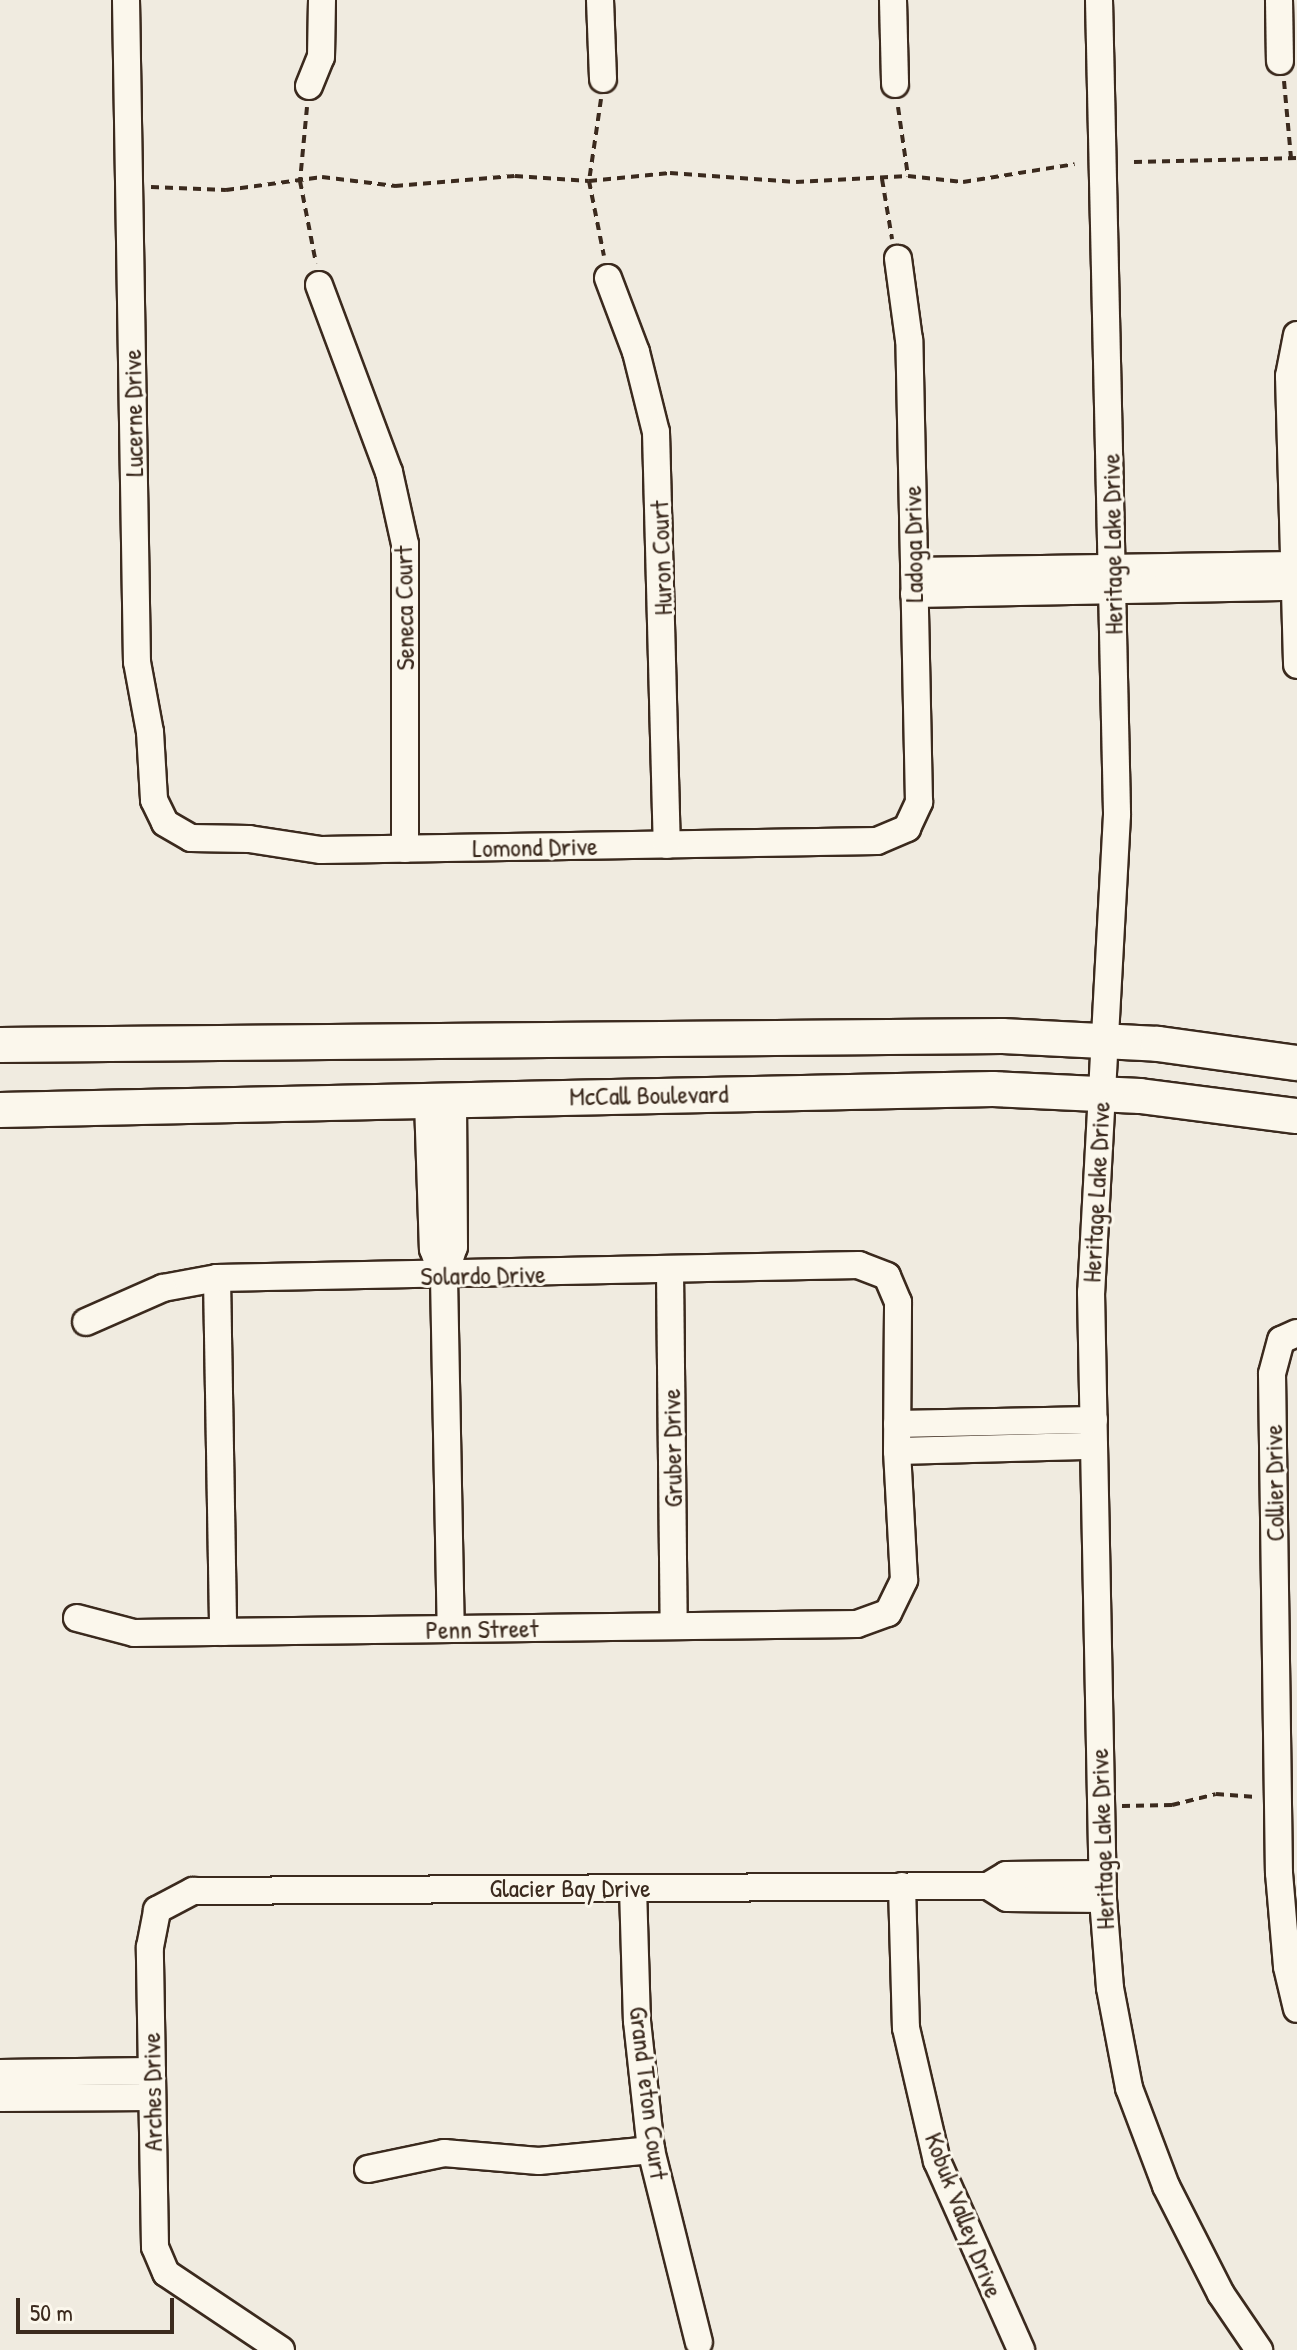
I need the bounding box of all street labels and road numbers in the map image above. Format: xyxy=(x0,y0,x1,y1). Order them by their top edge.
street label: Lucerne Drive xyxy=(116,349,150,477)
street label: Heritage Lake Drive xyxy=(1095,453,1129,635)
street label: Ladoga Drive xyxy=(896,485,930,603)
street label: Huron Court xyxy=(643,500,679,616)
street label: Seneca Court xyxy=(387,545,421,671)
street label: Lomond Drive xyxy=(472,830,598,864)
street label: McCall Boulevard xyxy=(569,1078,729,1112)
street label: Heritage Lake Drive xyxy=(1076,1101,1116,1283)
street label: Solardo Drive xyxy=(420,1258,546,1292)
street label: Gruber Drive xyxy=(655,1388,689,1508)
street label: Collier Drive xyxy=(1257,1424,1291,1542)
street label: Penn Street xyxy=(425,1612,539,1646)
street label: Heritage Lake Drive xyxy=(1083,1748,1121,1930)
street label: Glacier Bay Drive xyxy=(489,1872,651,1904)
street label: Grand Teton Court xyxy=(623,2005,675,2181)
street label: Arches Drive xyxy=(135,2032,169,2152)
street label: Kobuk Valley Drive xyxy=(918,2128,1010,2302)

